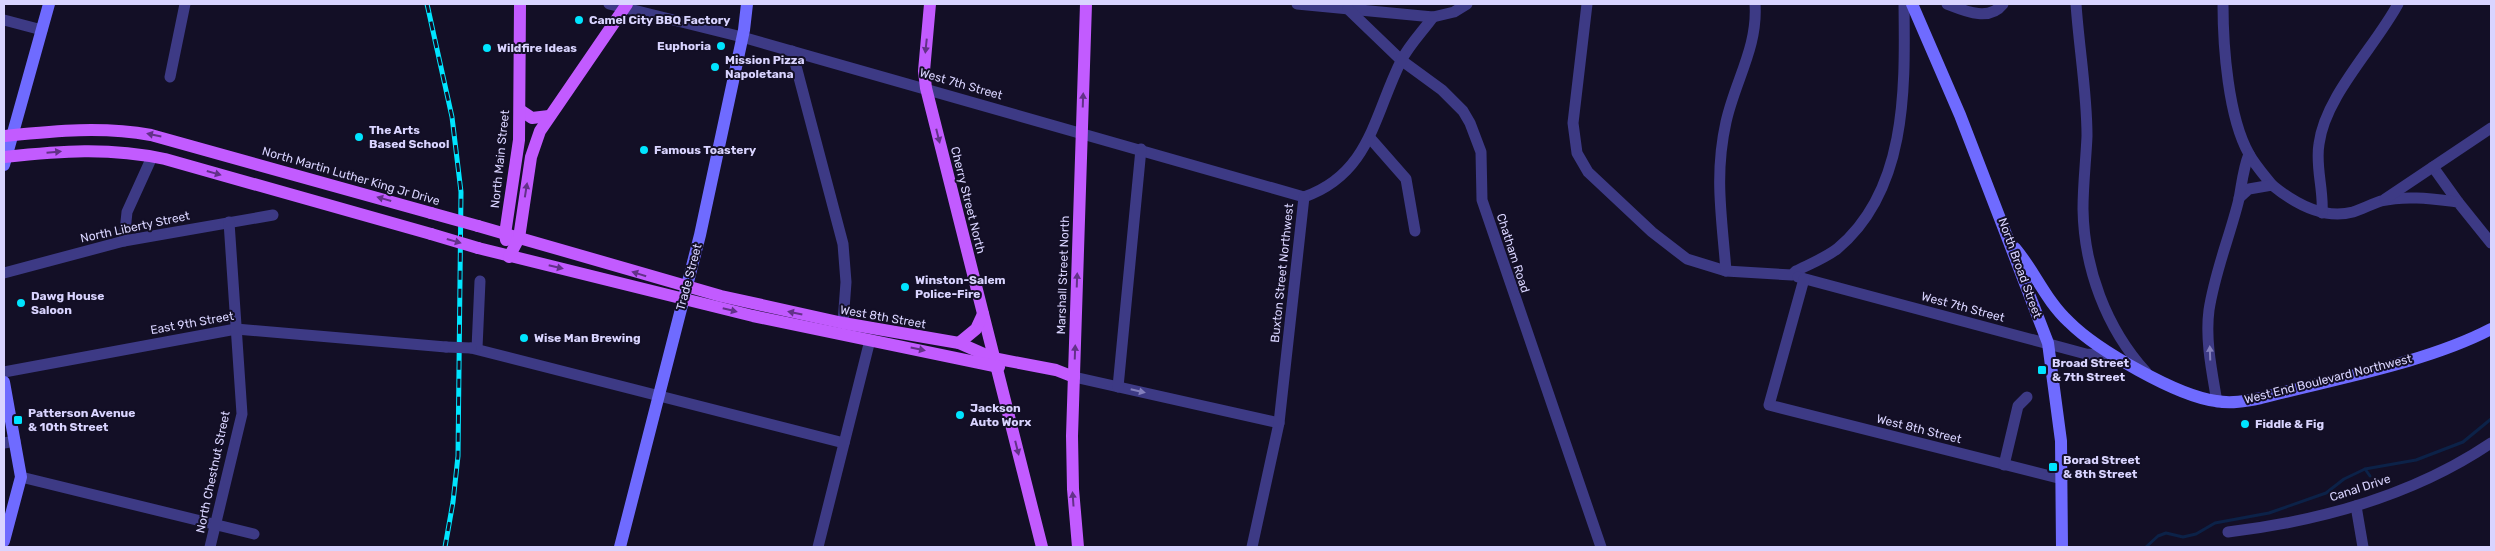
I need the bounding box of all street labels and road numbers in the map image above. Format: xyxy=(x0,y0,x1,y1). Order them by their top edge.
street label: West 7th Street xyxy=(918,65,1004,103)
street label: North Main Street xyxy=(488,109,512,209)
street label: North Martin Luther King Jr Drive xyxy=(261,144,442,208)
street label: Cherry Street North xyxy=(948,145,988,255)
street label: Buxton Street Northwest xyxy=(1268,202,1296,343)
street label: North Liberty Street xyxy=(79,209,191,245)
street label: Chatham Road xyxy=(1494,212,1532,294)
street label: Marshall Street North xyxy=(1054,215,1072,335)
street label: North Broad Street xyxy=(1995,216,2045,320)
street label: Trade Street xyxy=(673,242,705,312)
street label: West 7th Street xyxy=(1920,289,2006,325)
street label: West 8th Street xyxy=(839,303,927,332)
street label: East 9th Street xyxy=(149,309,235,337)
street label: West End Boulevard Northwest xyxy=(2243,351,2414,407)
street label: North Chestnut Street xyxy=(193,409,233,534)
street label: West 8th Street xyxy=(1875,412,1963,446)
street label: Canal Drive xyxy=(2328,471,2393,504)

